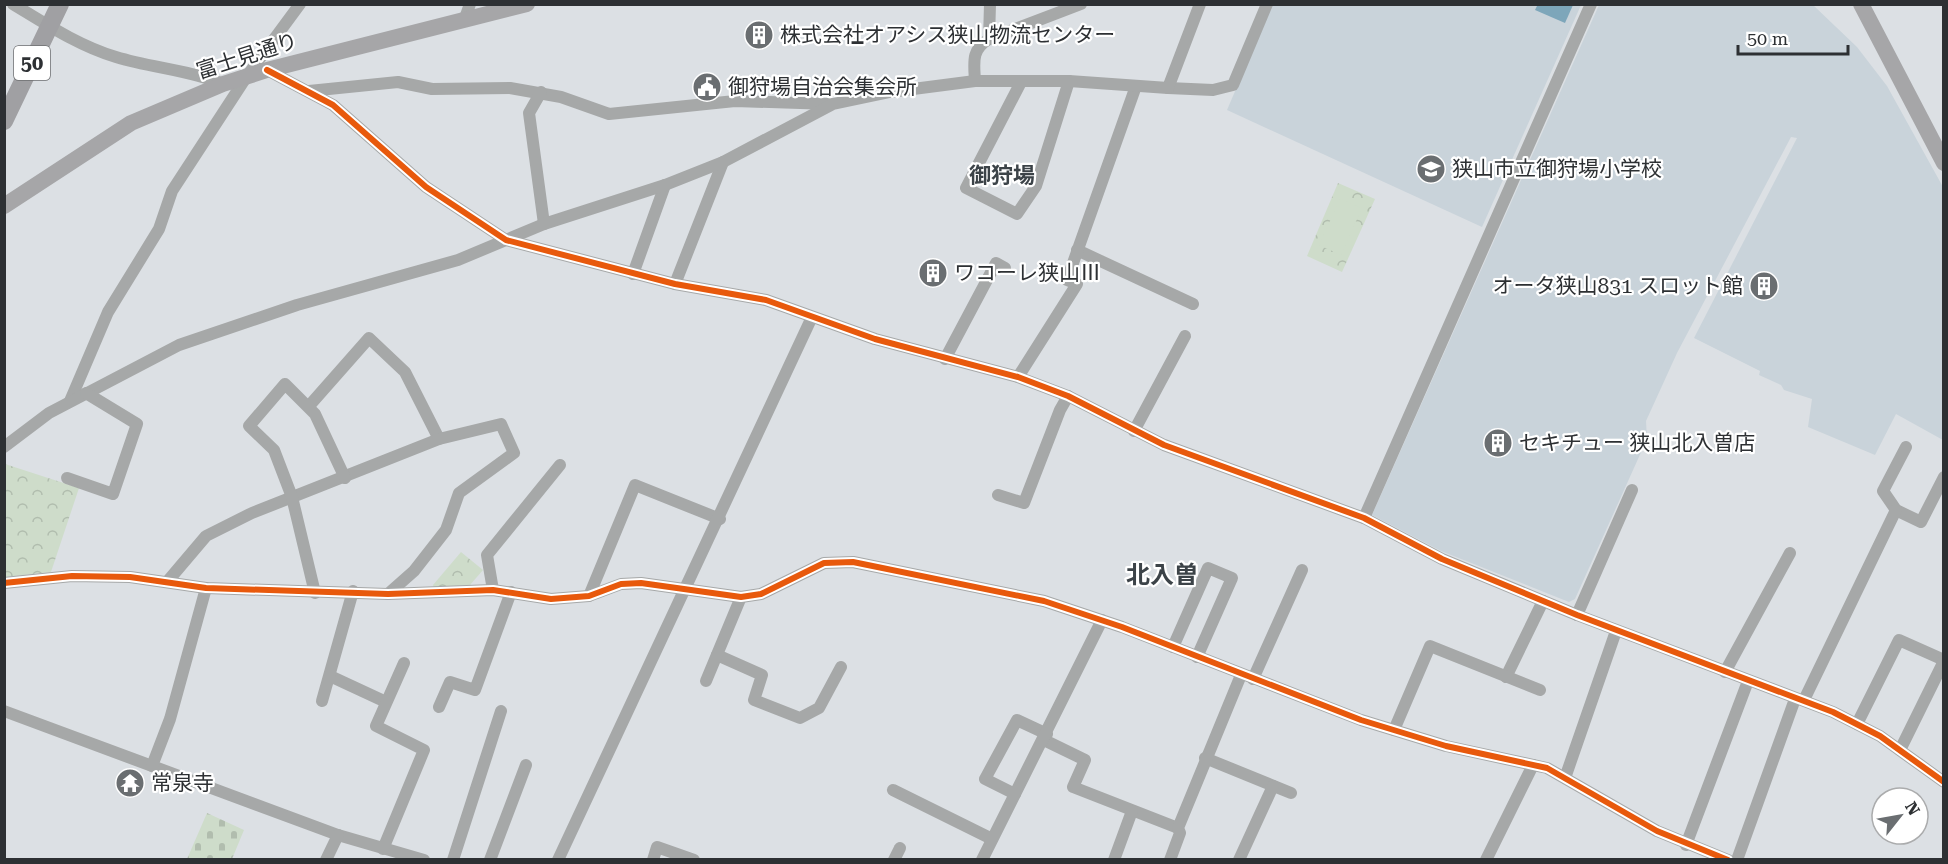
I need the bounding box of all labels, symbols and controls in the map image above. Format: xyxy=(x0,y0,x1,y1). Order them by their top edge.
scale bar xyxy=(1738,18,1848,56)
building icon: 株式会社オアシス狭山物流センター xyxy=(743,19,775,51)
place label: 株式会社オアシス狭山物流センター xyxy=(780,23,1115,47)
street label: 富士見通り xyxy=(193,28,301,84)
text: 50 m xyxy=(1747,28,1788,49)
road number: 50 xyxy=(14,46,50,80)
public building icon: 御狩場自治会集会所 xyxy=(691,71,723,103)
place label: 御狩場自治会集会所 xyxy=(728,75,917,99)
school or university icon: 狭山市立御狩場小学校 xyxy=(1415,153,1447,185)
place label: 狭山市立御狩場小学校 xyxy=(1452,157,1662,181)
district label: 御狩場 xyxy=(969,163,1035,188)
building icon: ワコーレ狭山Ⅲ xyxy=(917,257,949,289)
place label: ワコーレ狭山Ⅲ xyxy=(954,261,1101,285)
building icon: オータ狭山831 スロット館 xyxy=(1748,270,1780,302)
place label: オータ狭山831 スロット館 xyxy=(1492,274,1743,298)
building icon: セキチュー 狭山北入曽店 xyxy=(1482,427,1514,459)
place label: セキチュー 狭山北入曽店 xyxy=(1519,431,1755,455)
district label: 北入曽 xyxy=(1126,561,1198,589)
temple icon: 常泉寺 xyxy=(114,767,146,799)
place label: 常泉寺 xyxy=(151,771,214,795)
north arrow xyxy=(1870,786,1930,846)
text: N xyxy=(1901,798,1924,819)

